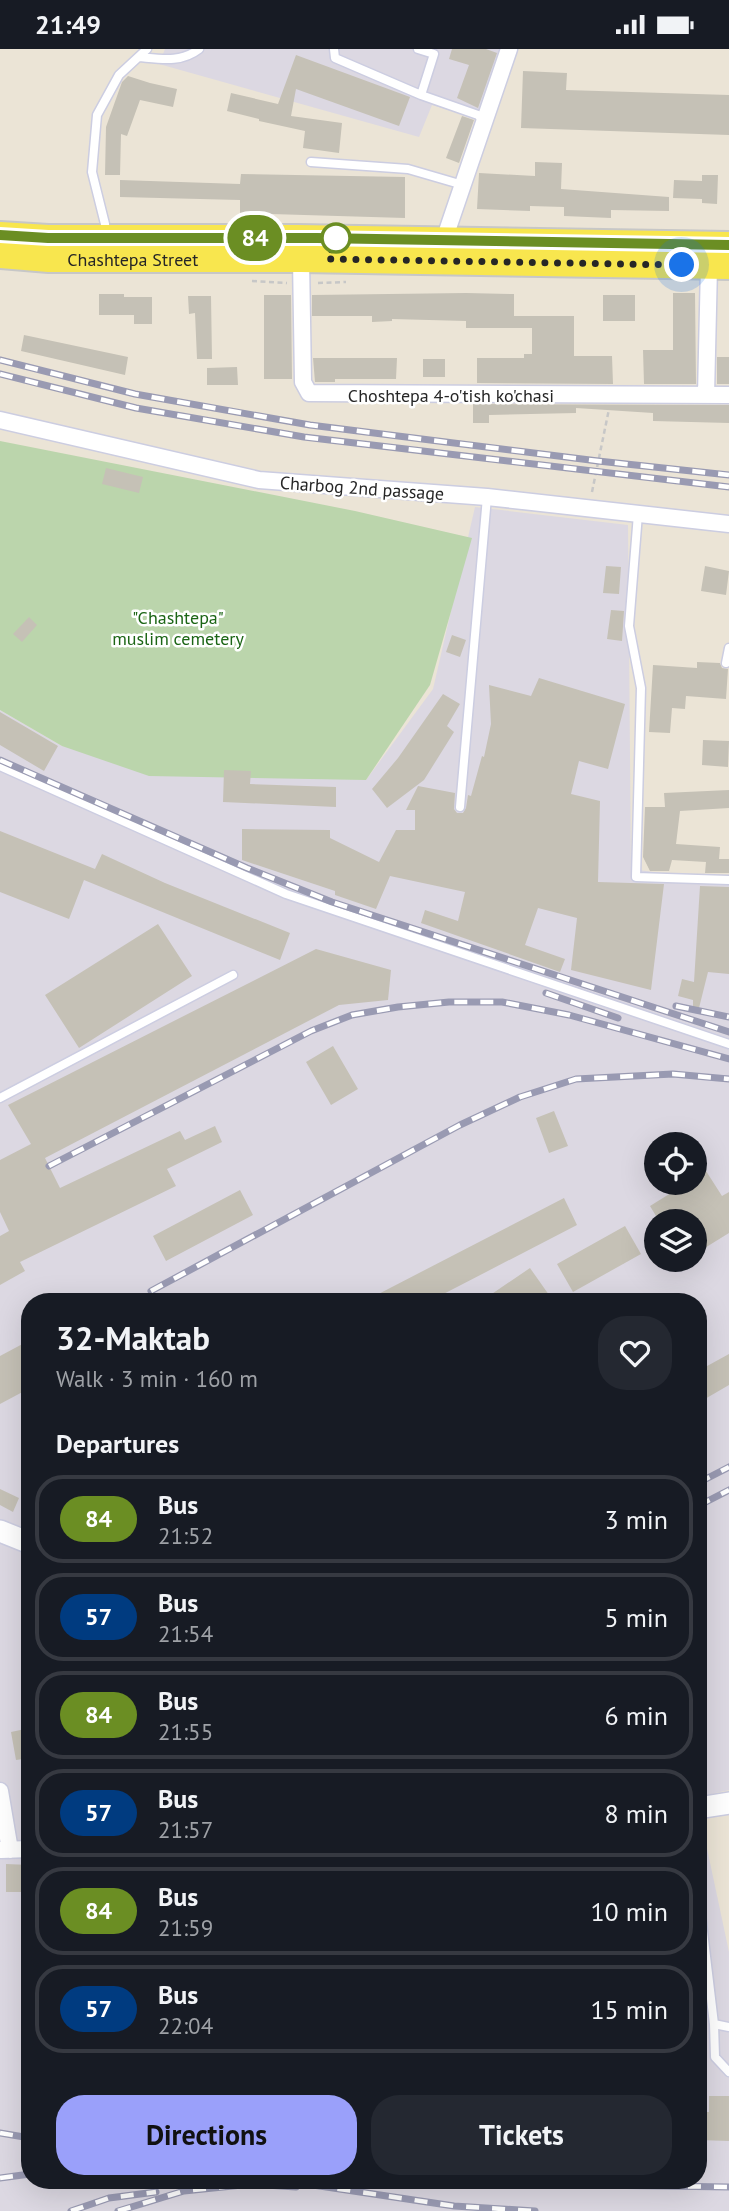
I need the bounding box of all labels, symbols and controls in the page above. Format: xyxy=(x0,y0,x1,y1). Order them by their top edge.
text: 21:49 xyxy=(35,8,101,41)
line badge: 84 xyxy=(224,215,286,261)
text: 84 xyxy=(241,222,269,253)
unlabelled marker xyxy=(321,223,351,253)
your location xyxy=(664,247,699,282)
street label: Chashtepa Street xyxy=(67,248,198,271)
street label: Choshtepa 4-o'tish ko'chasi xyxy=(348,384,554,407)
street label: Charbog 2nd passage xyxy=(279,471,445,505)
park label: "Chashtepa" muslim cemetery xyxy=(112,606,244,650)
map controls xyxy=(644,1132,707,1272)
button: locate xyxy=(644,1132,707,1195)
button: layers xyxy=(644,1209,707,1272)
text: 32-Maktab xyxy=(56,1316,210,1359)
button: heart xyxy=(598,1316,672,1390)
text: Walk · 3 min · 160 m xyxy=(56,1364,258,1393)
text: Departures xyxy=(56,1427,179,1460)
text: Bus xyxy=(158,1488,198,1521)
text: 84 xyxy=(85,1503,112,1534)
text: 3 min xyxy=(605,1503,668,1536)
text: 21:52 xyxy=(158,1521,213,1550)
text: Bus xyxy=(158,1586,198,1619)
text: 57 xyxy=(85,1601,112,1632)
text: 5 min xyxy=(605,1601,668,1634)
text: 21:54 xyxy=(158,1619,213,1648)
text: Bus xyxy=(158,1684,198,1717)
text: 84 xyxy=(85,1699,112,1730)
text: 6 min xyxy=(605,1699,668,1732)
text: 21:55 xyxy=(158,1717,213,1746)
text: Bus xyxy=(158,1782,198,1815)
text: 57 xyxy=(85,1797,112,1828)
text: 8 min xyxy=(605,1797,668,1830)
text: 21:57 xyxy=(158,1815,213,1844)
text: Bus xyxy=(158,1880,198,1913)
text: 84 xyxy=(85,1895,112,1926)
text: 10 min xyxy=(590,1895,668,1928)
text: 21:59 xyxy=(158,1913,213,1942)
text: Bus xyxy=(158,1978,198,2011)
text: 57 xyxy=(85,1993,112,2024)
text: 15 min xyxy=(590,1993,668,2026)
text: 22:04 xyxy=(158,2011,213,2040)
button: Directions xyxy=(56,2095,357,2175)
button: Tickets xyxy=(371,2095,672,2175)

